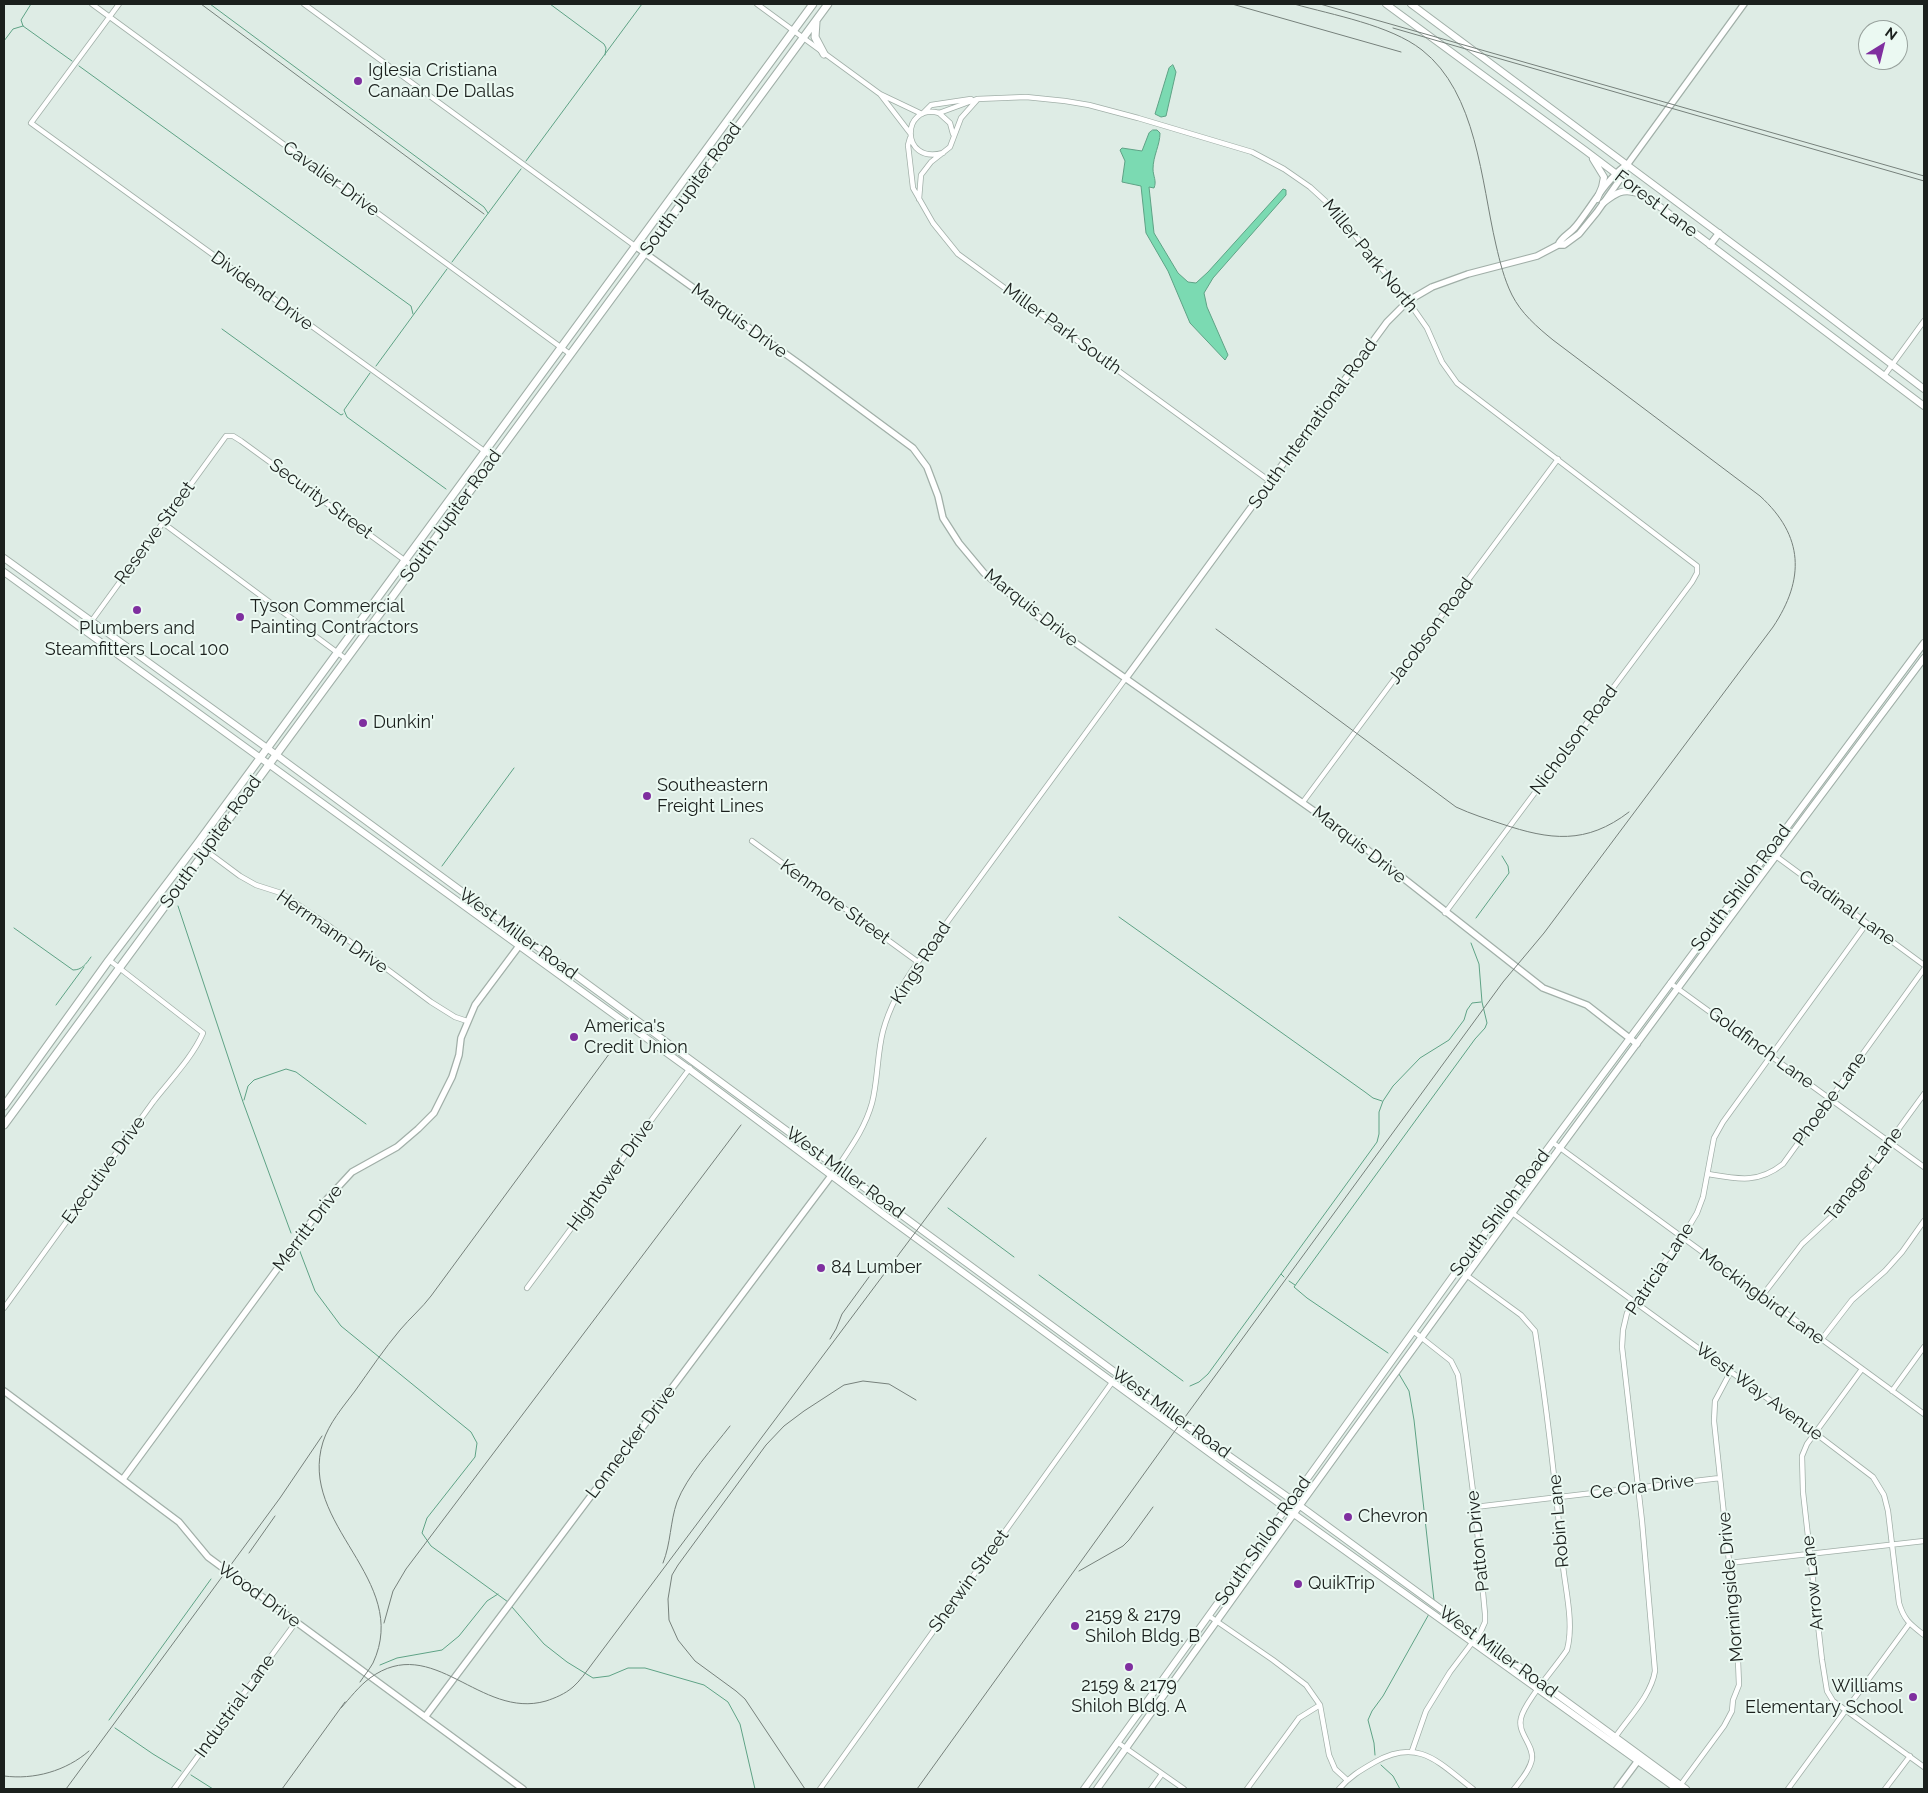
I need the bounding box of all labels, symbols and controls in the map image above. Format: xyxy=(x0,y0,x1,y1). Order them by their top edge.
north arrow xyxy=(1858,20,1908,70)
text: N xyxy=(1882,24,1900,43)
place label: Iglesia Cristiana Canaan De Dallas xyxy=(368,60,514,102)
marker: Iglesia Cristiana Canaan De Dallas xyxy=(352,75,364,87)
street label: South Jupiter Road xyxy=(636,119,746,259)
street label: Cavalier Drive xyxy=(278,137,384,221)
street label: Forest Lane xyxy=(1610,166,1702,242)
street label: Miller Park North xyxy=(1318,195,1422,317)
street label: Dividend Drive xyxy=(207,247,317,335)
street label: Marquis Drive xyxy=(687,279,791,363)
street label: Miller Park South xyxy=(999,279,1125,379)
street label: South International Road xyxy=(1244,335,1382,513)
street label: South Jupiter Road xyxy=(396,446,506,586)
street label: Security Street xyxy=(265,454,377,544)
street label: Reserve Street xyxy=(110,477,200,589)
street label: Marquis Drive xyxy=(980,565,1082,651)
street label: Jacobson Road xyxy=(1384,574,1478,688)
place label: Tyson Commercial Painting Contractors xyxy=(250,596,418,638)
marker: Plumbers and Steamfitters Local 100 xyxy=(131,604,143,616)
marker: Tyson Commercial Painting Contractors xyxy=(234,611,246,623)
place label: Plumbers and Steamfitters Local 100 xyxy=(45,618,229,660)
street label: Nicholson Road xyxy=(1526,681,1622,799)
place label: Dunkin' xyxy=(373,712,434,734)
marker: Dunkin' xyxy=(357,717,369,729)
street label: South Jupiter Road xyxy=(156,772,266,912)
place label: Southeastern Freight Lines xyxy=(657,775,768,818)
marker: Southeastern Freight Lines xyxy=(641,790,653,802)
street label: Marquis Drive xyxy=(1308,802,1410,888)
street label: South Shiloh Road xyxy=(1686,821,1796,955)
street label: Kenmore Street xyxy=(776,855,894,949)
street label: Cardinal Lane xyxy=(1794,866,1900,950)
street label: West Miller Road xyxy=(454,884,582,984)
street label: Herrmann Drive xyxy=(272,886,392,978)
street label: Kings Road xyxy=(886,918,956,1008)
street label: Goldfinch Lane xyxy=(1704,1002,1818,1094)
place label: America's Credit Union xyxy=(584,1016,688,1058)
marker: America's Credit Union xyxy=(568,1031,580,1043)
street label: Phoebe Lane xyxy=(1789,1048,1871,1150)
street label: Executive Drive xyxy=(58,1112,150,1228)
street label: Hightower Drive xyxy=(563,1115,659,1235)
street label: West Miller Road xyxy=(781,1123,909,1223)
street label: Tanager Lane xyxy=(1821,1123,1907,1225)
street label: South Shiloh Road xyxy=(1445,1146,1555,1280)
street label: Merritt Drive xyxy=(269,1181,347,1275)
street label: Patricia Lane xyxy=(1621,1219,1699,1319)
street label: Mockingbird Lane xyxy=(1695,1244,1829,1350)
place label: 84 Lumber xyxy=(831,1257,922,1279)
marker: 84 Lumber xyxy=(815,1262,827,1274)
street label: West Way Avenue xyxy=(1691,1338,1827,1446)
street label: West Miller Road xyxy=(1107,1363,1235,1463)
street label: Lonnecker Drive xyxy=(581,1381,681,1503)
street label: Ce Ora Drive xyxy=(1589,1470,1695,1504)
street label: South Shiloh Road xyxy=(1210,1472,1316,1610)
street label: Robin Lane xyxy=(1544,1473,1574,1569)
street label: Patton Drive xyxy=(1462,1489,1494,1593)
place label: Chevron xyxy=(1358,1506,1428,1528)
marker: Chevron xyxy=(1342,1511,1354,1523)
street label: Morningside Drive xyxy=(1714,1511,1748,1663)
street label: Sherwin Street xyxy=(924,1525,1014,1637)
street label: Arrow Lane xyxy=(1797,1534,1829,1632)
street label: Wood Drive xyxy=(213,1558,305,1632)
place label: QuikTrip xyxy=(1308,1573,1375,1595)
marker: QuikTrip xyxy=(1292,1578,1304,1590)
street label: West Miller Road xyxy=(1434,1602,1562,1702)
place label: 2159 & 2179 Shiloh Bldg. B xyxy=(1085,1605,1200,1648)
marker: 2159 & 2179 Shiloh Bldg. B xyxy=(1069,1620,1081,1632)
street label: Industrial Lane xyxy=(190,1650,280,1762)
marker: 2159 & 2179 Shiloh Bldg. A xyxy=(1123,1661,1135,1673)
place label: 2159 & 2179 Shiloh Bldg. A xyxy=(1071,1675,1187,1718)
place label: Williams Elementary School xyxy=(1745,1676,1903,1718)
marker: Williams Elementary School xyxy=(1907,1691,1919,1703)

